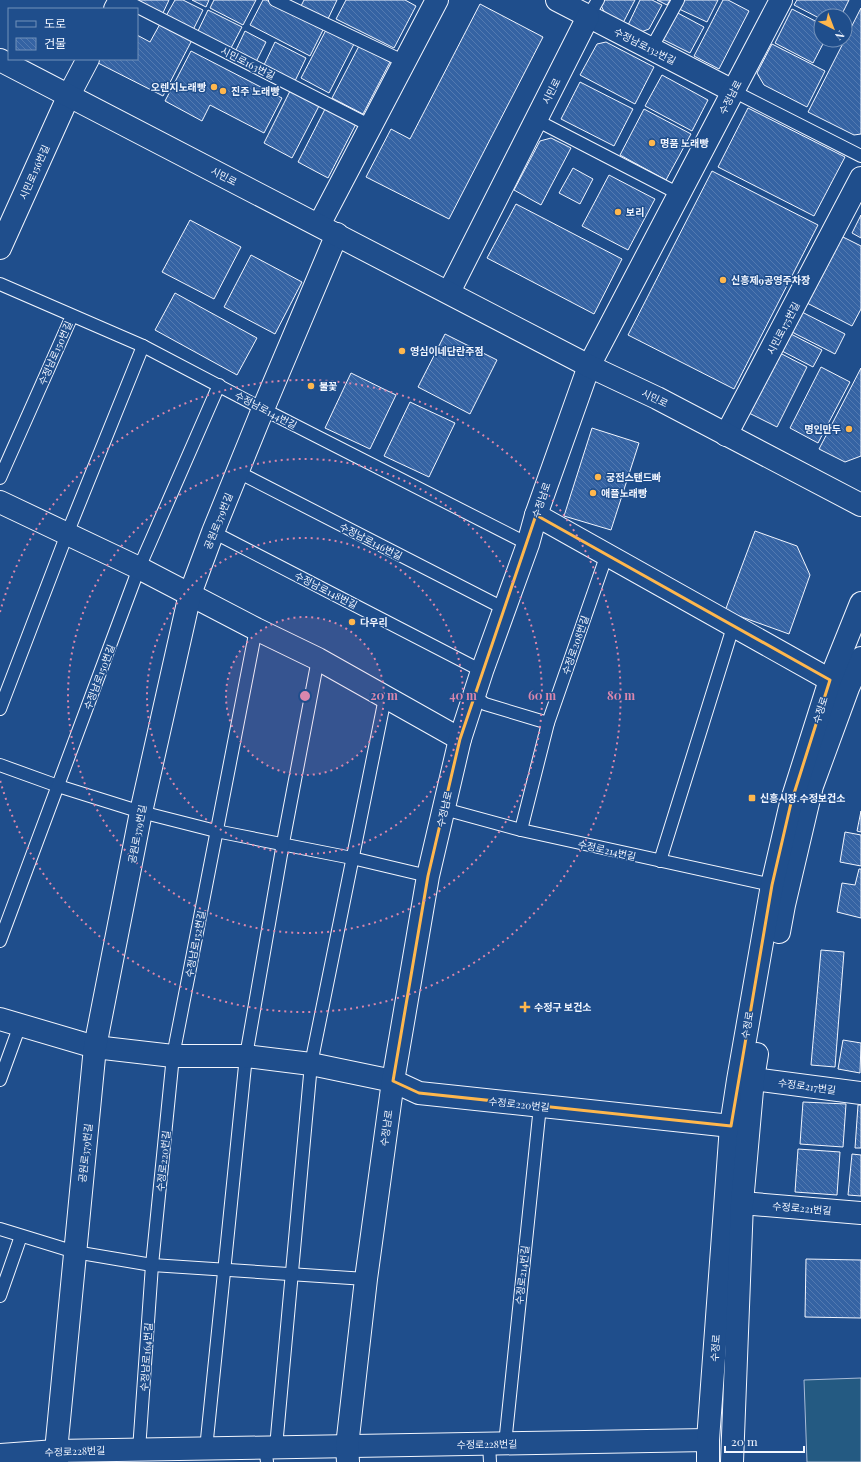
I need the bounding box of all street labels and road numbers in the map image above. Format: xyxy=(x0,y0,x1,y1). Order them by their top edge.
street label: 수정남로132번길 xyxy=(612,24,678,68)
street label: 시민로163번길 xyxy=(218,43,278,83)
street label: 시민로 xyxy=(538,76,564,106)
street label: 수정남로 xyxy=(715,77,745,117)
street label: 시민로156번길 xyxy=(16,142,52,202)
street label: 시민로 xyxy=(209,163,239,189)
street label: 시민로175번길 xyxy=(763,299,803,357)
street label: 수정남로150번길 xyxy=(35,319,75,387)
street label: 시민로 xyxy=(640,386,670,410)
street label: 수정남로144번길 xyxy=(232,388,300,432)
street label: 수정남로 xyxy=(528,480,554,520)
street label: 공원로379번길 xyxy=(200,491,236,551)
street label: 수정남로146번길 xyxy=(337,519,405,563)
street label: 수정남로148번길 xyxy=(292,568,360,612)
street label: 수정로208번길 xyxy=(558,613,592,677)
street label: 수정남로150번길 xyxy=(80,642,118,712)
street label: 수정로 xyxy=(809,695,831,725)
street label: 수정남로 xyxy=(433,789,455,829)
street label: 공원로379번길 xyxy=(124,803,150,865)
street label: 수정로214번길 xyxy=(576,836,638,864)
street label: 수정남로152번길 xyxy=(182,909,208,979)
street label: 수정로 xyxy=(738,1010,756,1040)
street label: 수정로217번길 xyxy=(777,1075,837,1097)
street label: 수정로220번길 xyxy=(488,1094,550,1114)
street label: 수정남로 xyxy=(377,1109,395,1147)
street label: 공원로379번길 xyxy=(75,1123,95,1183)
street label: 수정로220번길 xyxy=(153,1130,173,1192)
street label: 수정로221번길 xyxy=(772,1198,832,1218)
street label: 수정로214번길 xyxy=(512,1245,532,1305)
street label: 수정남로164번길 xyxy=(137,1322,155,1392)
street label: 수정로 xyxy=(707,1334,723,1362)
street label: 수정로228번길 xyxy=(456,1436,518,1452)
street label: 수정로228번길 xyxy=(44,1443,106,1459)

